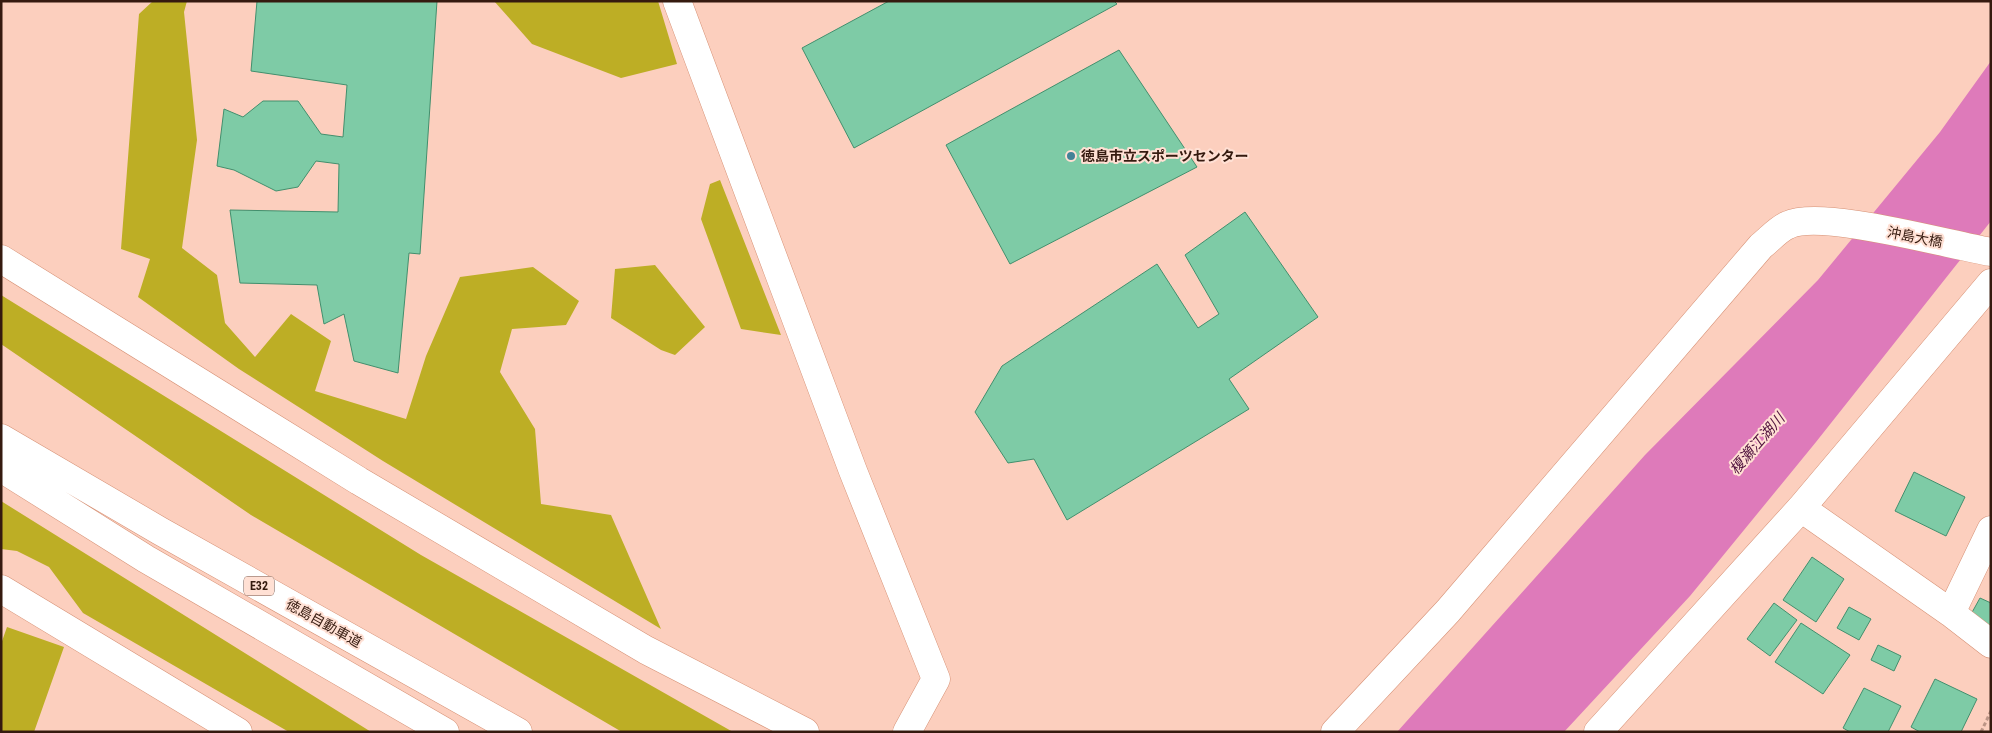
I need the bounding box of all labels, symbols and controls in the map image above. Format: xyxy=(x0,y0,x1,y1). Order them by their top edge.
place label: 徳島市立スポーツセンター xyxy=(1081,148,1249,164)
marker: 徳島市立スポーツセンター xyxy=(1065,150,1077,162)
street label: 沖島大橋 xyxy=(1886,224,1944,250)
water label: 榎瀬江湖川 xyxy=(1726,408,1790,478)
road number: E32 xyxy=(244,576,274,596)
street label: 徳島自動車道 xyxy=(283,596,365,650)

